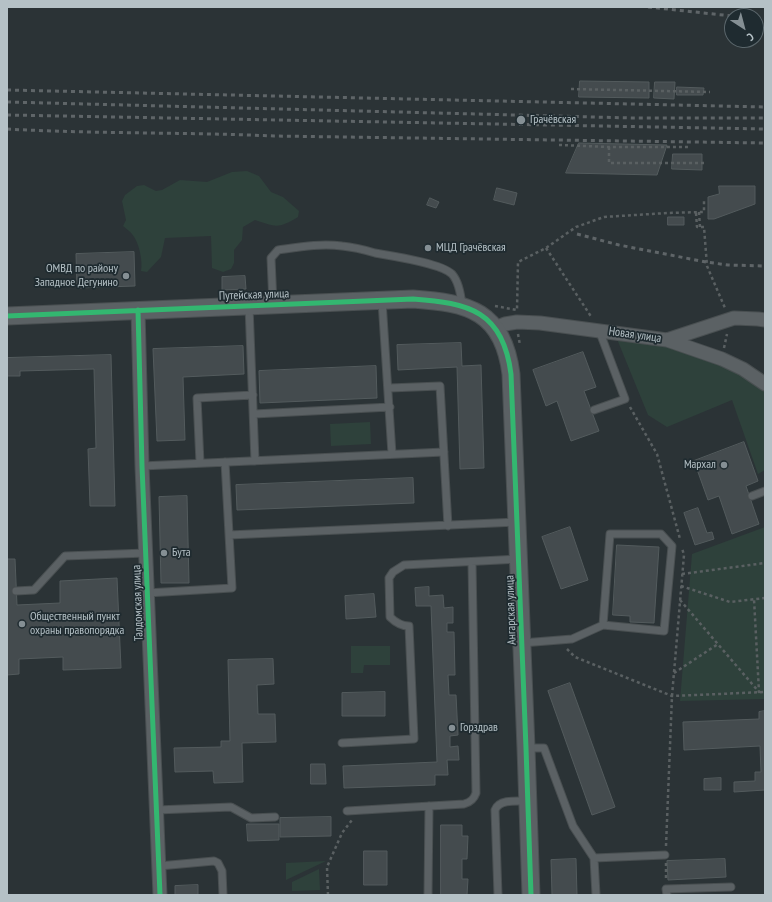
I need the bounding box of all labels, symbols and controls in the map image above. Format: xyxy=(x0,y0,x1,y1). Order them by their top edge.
north arrow xyxy=(724,8,764,48)
text: С xyxy=(744,30,757,44)
place label: Грачёвская xyxy=(530,113,576,127)
marker: Грачёвская xyxy=(515,114,527,126)
place label: МЦД Грачёвская xyxy=(436,241,506,255)
marker: МЦД Грачёвская xyxy=(423,243,433,253)
place label: ОМВД по району Западное Дегунино xyxy=(35,262,118,290)
marker: ОМВД по району Западное Дегунино xyxy=(121,271,131,281)
street label: Путейская улица xyxy=(219,287,289,303)
street label: Новая улица xyxy=(608,324,662,346)
place label: Мархал xyxy=(684,458,716,472)
marker: Мархал xyxy=(719,460,729,470)
place label: Бута xyxy=(172,546,191,560)
marker: Бута xyxy=(159,548,169,558)
street label: Талдомская улица xyxy=(129,565,147,641)
street label: Ангарская улица xyxy=(503,575,519,645)
place label: Общественный пункт охраны правопорядка xyxy=(30,610,124,638)
marker: Общественный пункт охраны правопорядка xyxy=(17,619,27,629)
place label: Горздрав xyxy=(460,721,498,735)
marker: Горздрав xyxy=(447,723,457,733)

